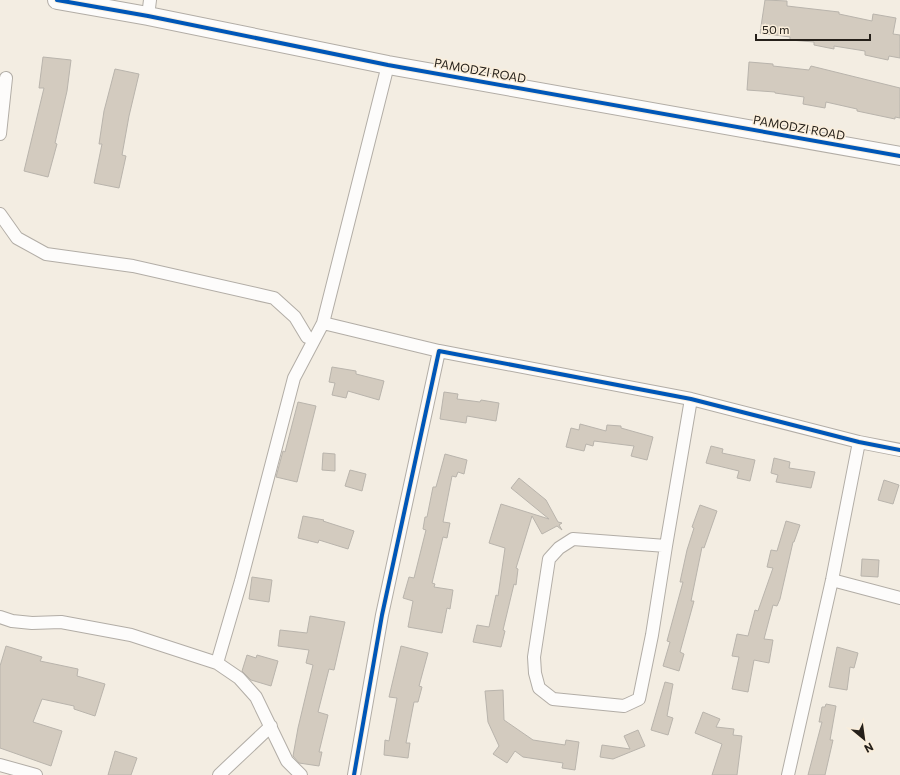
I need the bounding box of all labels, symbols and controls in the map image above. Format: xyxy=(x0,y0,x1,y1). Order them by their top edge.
scale bar xyxy=(756,16,870,42)
text: 50 m xyxy=(762,22,790,36)
street label: PAMODZI ROAD xyxy=(433,55,527,85)
street label: PAMODZI ROAD xyxy=(752,112,846,142)
north arrow xyxy=(844,719,884,759)
text: N xyxy=(862,740,876,756)

